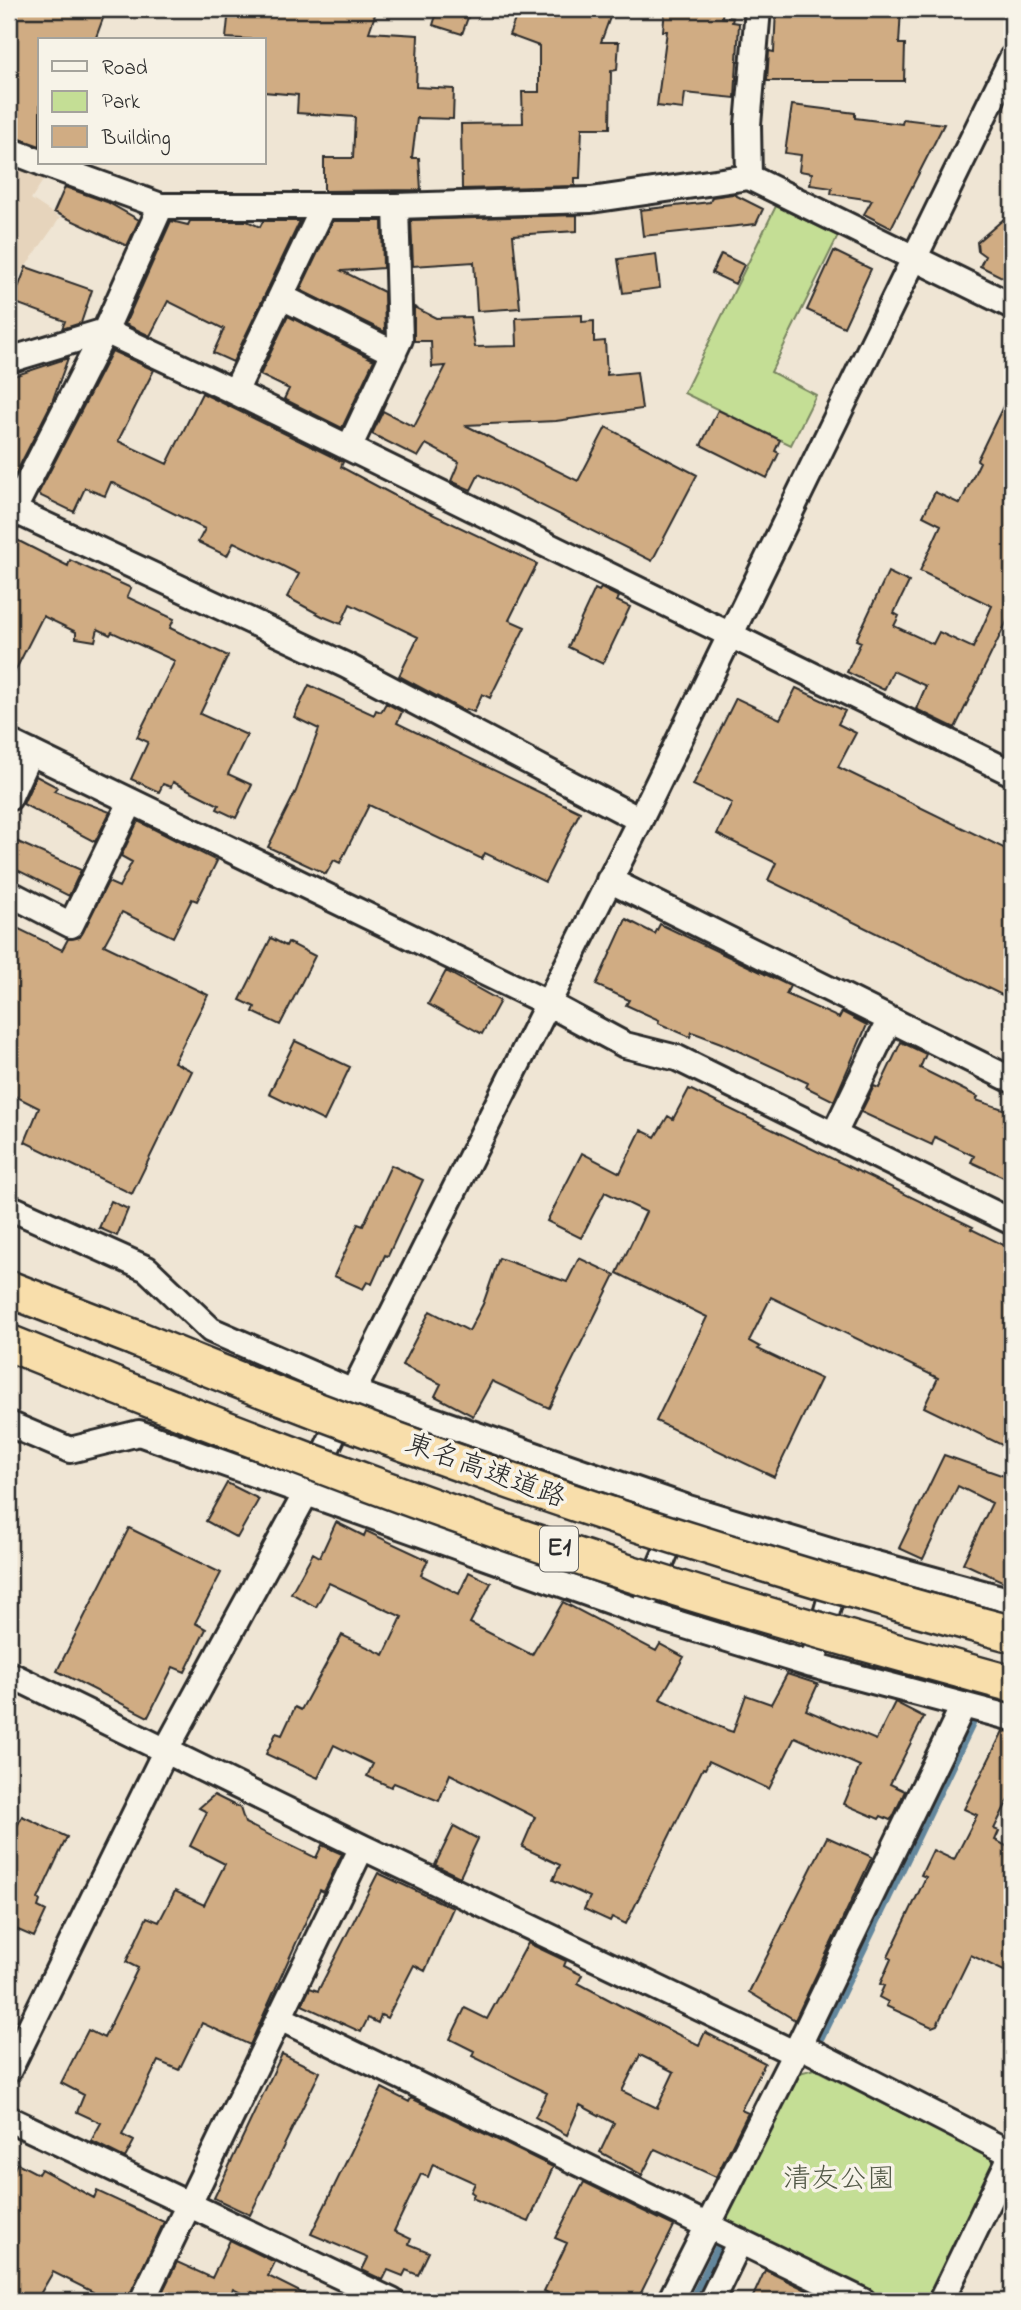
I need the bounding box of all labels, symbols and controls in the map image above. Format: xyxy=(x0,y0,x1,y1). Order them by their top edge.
legend xyxy=(38,38,266,164)
text: Road xyxy=(102,54,148,84)
text: Park xyxy=(102,88,141,118)
text: Building xyxy=(101,124,171,156)
street label: 東名高速道路 xyxy=(399,1424,571,1520)
road number: E1 xyxy=(540,1526,578,1572)
park label: 清友公園 xyxy=(783,2160,895,2201)

